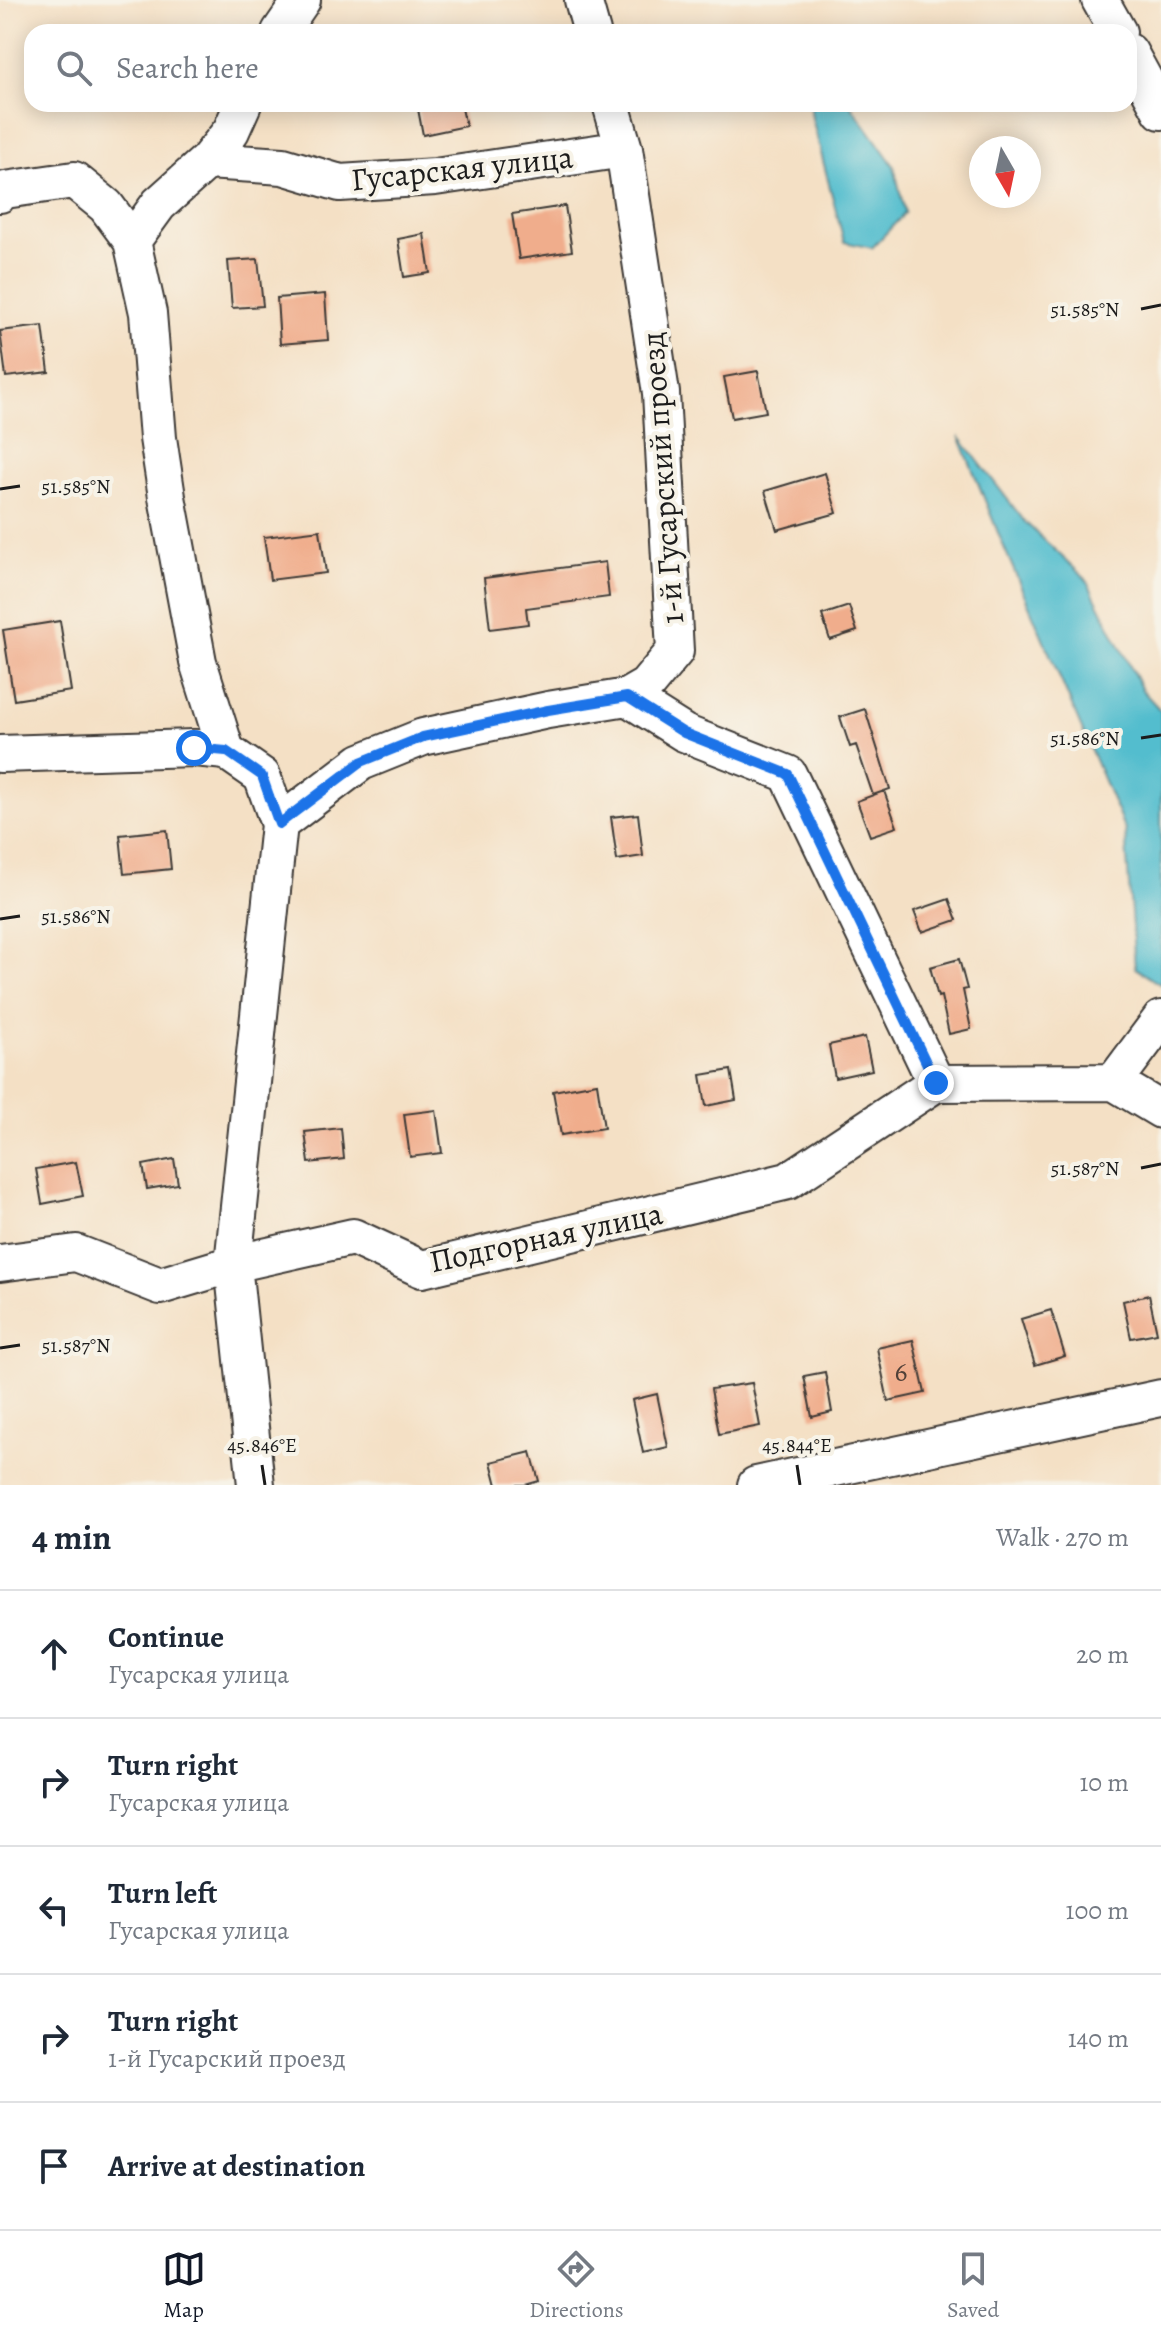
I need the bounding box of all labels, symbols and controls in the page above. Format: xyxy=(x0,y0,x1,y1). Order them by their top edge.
search box xyxy=(24,24,1137,112)
icon: search xyxy=(52,46,96,90)
text: Search here xyxy=(116,48,259,88)
street label: Гусарская улица xyxy=(349,134,575,202)
north arrow xyxy=(969,136,1041,208)
text: 51.585°N xyxy=(1051,296,1119,323)
street label: 1-й Гусарский проезд xyxy=(630,331,694,625)
text: 51.585°N xyxy=(42,473,110,500)
text: 51.586°N xyxy=(1050,725,1120,752)
route start xyxy=(176,730,212,766)
text: 51.586°N xyxy=(41,903,111,930)
route end xyxy=(918,1065,954,1101)
text: 51.587°N xyxy=(1051,1155,1119,1182)
street label: Подгорная улица xyxy=(425,1191,667,1283)
text: 51.587°N xyxy=(42,1332,110,1359)
house number: 6 xyxy=(895,1353,908,1391)
text: 45.846°E xyxy=(227,1432,297,1459)
text: 45.844°E xyxy=(762,1432,832,1459)
text: 4 min xyxy=(32,1514,111,1561)
text: Walk · 270 m xyxy=(996,1520,1129,1555)
text: Continue xyxy=(108,1617,224,1657)
icon: ahead xyxy=(32,1632,76,1676)
text: 20 m xyxy=(1076,1637,1129,1672)
text: Гусарская улица xyxy=(108,1657,289,1692)
text: Turn right xyxy=(108,1745,238,1785)
icon: right xyxy=(32,1760,76,1804)
text: 10 m xyxy=(1079,1765,1129,1800)
text: Гусарская улица xyxy=(108,1785,289,1820)
text: Turn left xyxy=(108,1873,217,1913)
icon: left xyxy=(32,1888,76,1932)
text: 100 m xyxy=(1066,1893,1129,1928)
text: Гусарская улица xyxy=(108,1913,289,1948)
text: Turn right xyxy=(108,2001,238,2041)
icon: right xyxy=(32,2016,76,2060)
text: 140 m xyxy=(1068,2021,1129,2056)
text: 1-й Гусарский проезд xyxy=(108,2041,346,2076)
icon: arrive xyxy=(32,2144,76,2188)
text: Arrive at destination xyxy=(108,2146,365,2186)
tab: Map xyxy=(162,2247,206,2325)
tab: Directions xyxy=(529,2247,624,2325)
tab: Saved xyxy=(947,2247,999,2325)

